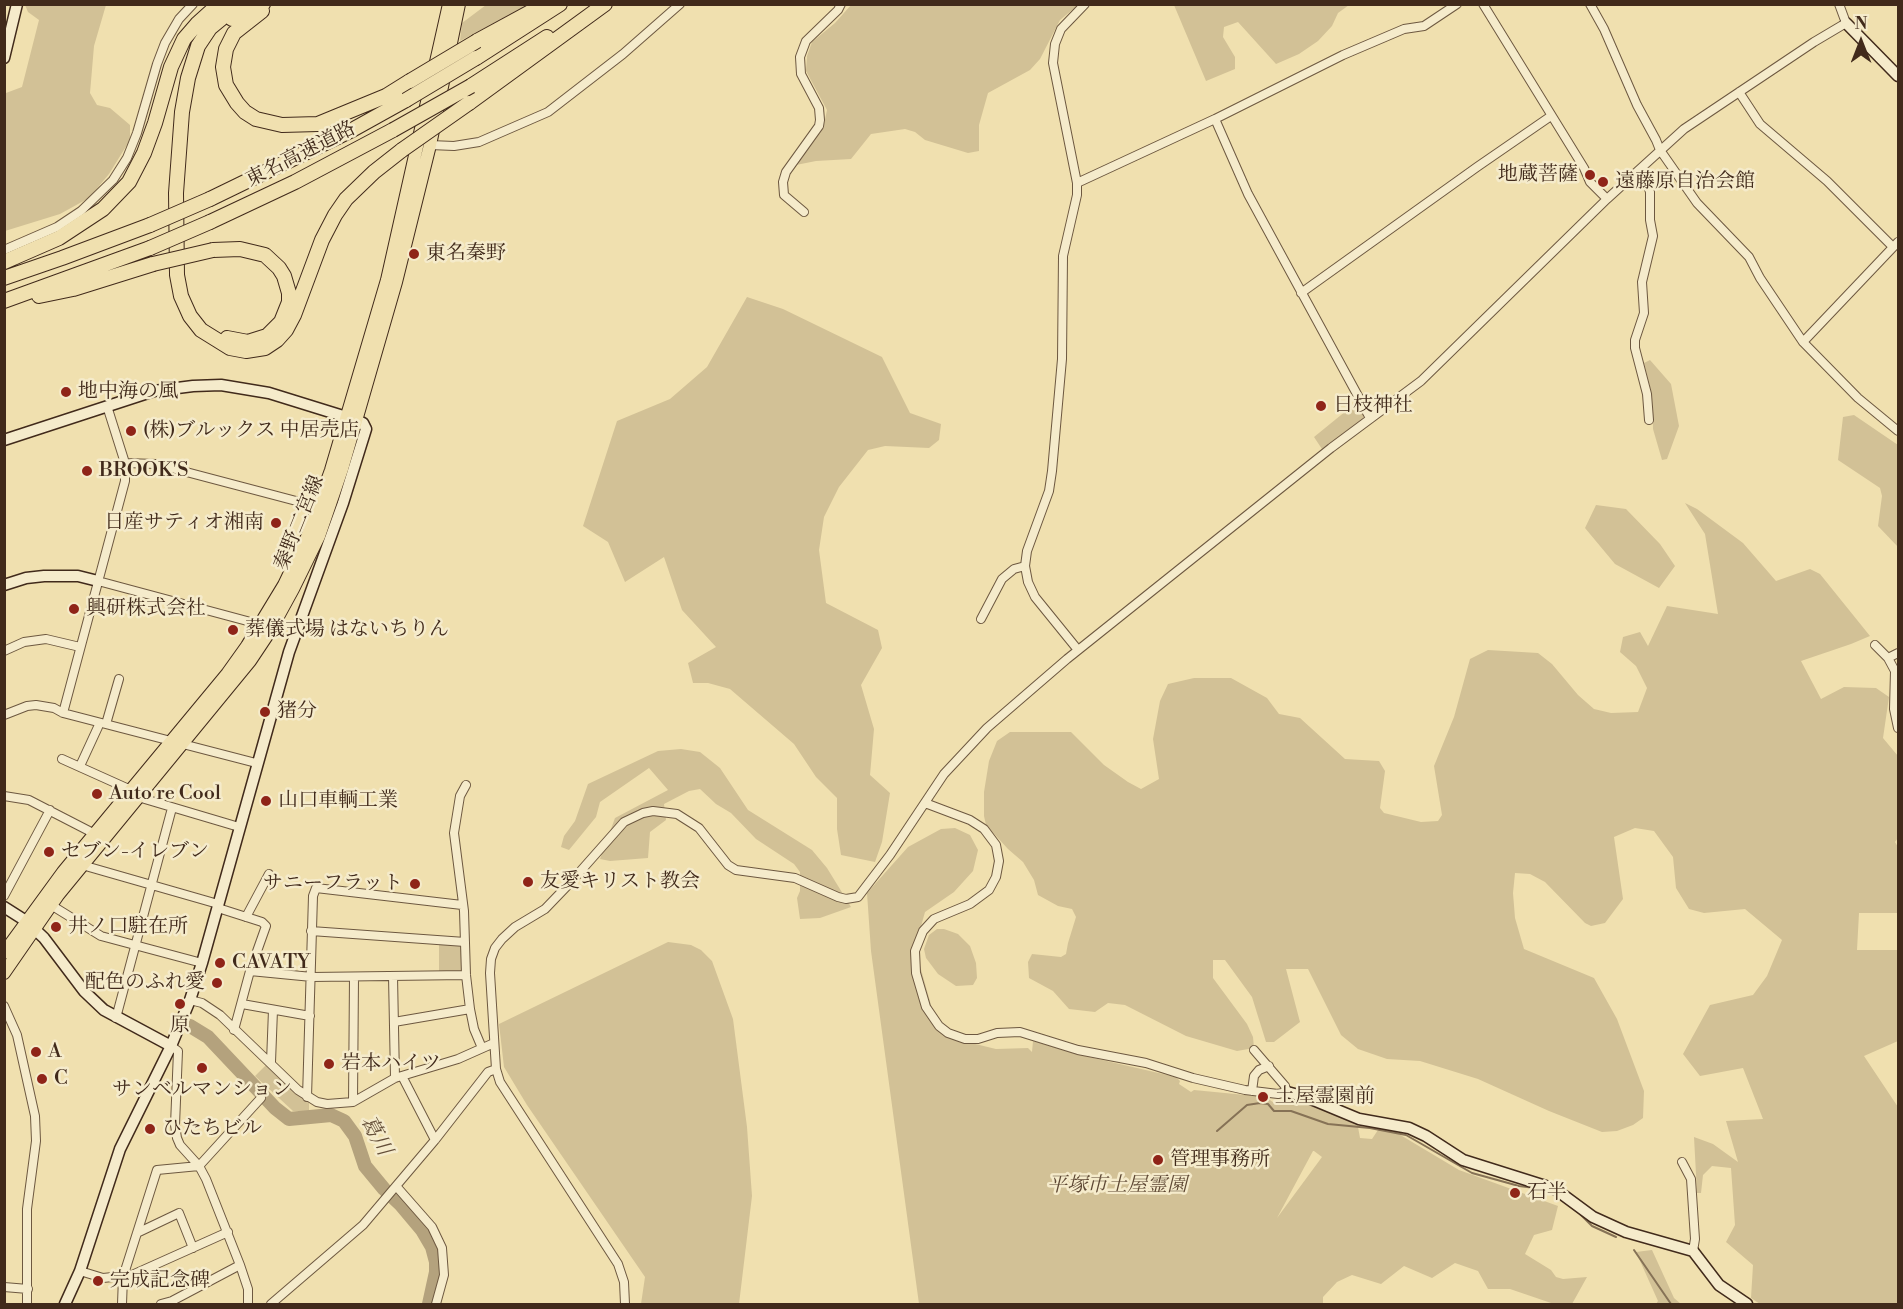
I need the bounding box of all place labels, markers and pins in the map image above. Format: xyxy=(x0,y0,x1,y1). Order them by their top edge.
place label: 地蔵菩薩 xyxy=(1498,163,1578,187)
marker: 地蔵菩薩 xyxy=(1583,168,1597,182)
place label: 遠藤原自治会館 xyxy=(1615,170,1755,194)
marker: 遠藤原自治会館 xyxy=(1596,175,1610,189)
place label: 東名秦野 xyxy=(426,242,506,266)
marker: 東名秦野 xyxy=(407,247,421,261)
place label: 地中海の風 xyxy=(78,380,178,404)
marker: 地中海の風 xyxy=(59,385,73,399)
place label: 日枝神社 xyxy=(1333,394,1413,418)
marker: 日枝神社 xyxy=(1314,399,1328,413)
place label: (株)ブルックス 中居売店 xyxy=(143,419,359,443)
marker: (株)ブルックス 中居売店 xyxy=(124,424,138,438)
place label: BROOK'S xyxy=(99,459,189,483)
marker: BROOK'S xyxy=(80,464,94,478)
place label: 日産サティオ湘南 xyxy=(104,511,264,535)
marker: 日産サティオ湘南 xyxy=(269,516,283,530)
place label: 興研株式会社 xyxy=(86,597,206,621)
marker: 興研株式会社 xyxy=(67,602,81,616)
place label: 葬儀式場 はないちりん xyxy=(245,618,449,642)
marker: 葬儀式場 はないちりん xyxy=(226,623,240,637)
place label: 猪分 xyxy=(277,700,317,724)
marker: 猪分 xyxy=(258,705,272,719)
place label: Auto re Cool xyxy=(109,782,221,806)
marker: Auto re Cool xyxy=(90,787,104,801)
place label: 山口車輌工業 xyxy=(278,789,398,813)
marker: 山口車輌工業 xyxy=(259,794,273,808)
place label: セブン-イレブン xyxy=(61,840,209,864)
marker: セブン-イレブン xyxy=(42,845,56,859)
place label: 友愛キリスト教会 xyxy=(540,870,700,894)
place label: サニーフラット xyxy=(263,872,403,896)
marker: 友愛キリスト教会 xyxy=(521,875,535,889)
marker: サニーフラット xyxy=(408,877,422,891)
place label: 井ノ口駐在所 xyxy=(68,915,188,939)
marker: 井ノ口駐在所 xyxy=(49,920,63,934)
place label: CAVATY xyxy=(232,951,310,975)
marker: CAVATY xyxy=(213,956,227,970)
place label: 配色のふれ愛 xyxy=(85,971,205,995)
marker: 配色のふれ愛 xyxy=(210,976,224,990)
marker: 原 xyxy=(173,997,187,1011)
place label: 原 xyxy=(170,1014,190,1038)
place label: A xyxy=(48,1040,62,1064)
marker: A xyxy=(29,1045,43,1059)
place label: 岩本ハイツ xyxy=(341,1052,441,1076)
marker: 岩本ハイツ xyxy=(322,1057,336,1071)
marker: サンベルマンション xyxy=(195,1061,209,1075)
place label: C xyxy=(54,1067,68,1091)
marker: C xyxy=(35,1072,49,1086)
place label: サンベルマンション xyxy=(112,1078,292,1102)
place label: 土屋霊園前 xyxy=(1275,1085,1375,1109)
marker: 土屋霊園前 xyxy=(1256,1090,1270,1104)
place label: ひたちビル xyxy=(162,1117,262,1141)
marker: ひたちビル xyxy=(143,1122,157,1136)
place label: 管理事務所 xyxy=(1170,1148,1270,1172)
marker: 管理事務所 xyxy=(1151,1153,1165,1167)
place label: 石半 xyxy=(1527,1181,1567,1205)
marker: 石半 xyxy=(1508,1186,1522,1200)
place label: 完成記念碑 xyxy=(110,1269,210,1293)
marker: 完成記念碑 xyxy=(91,1274,105,1288)

